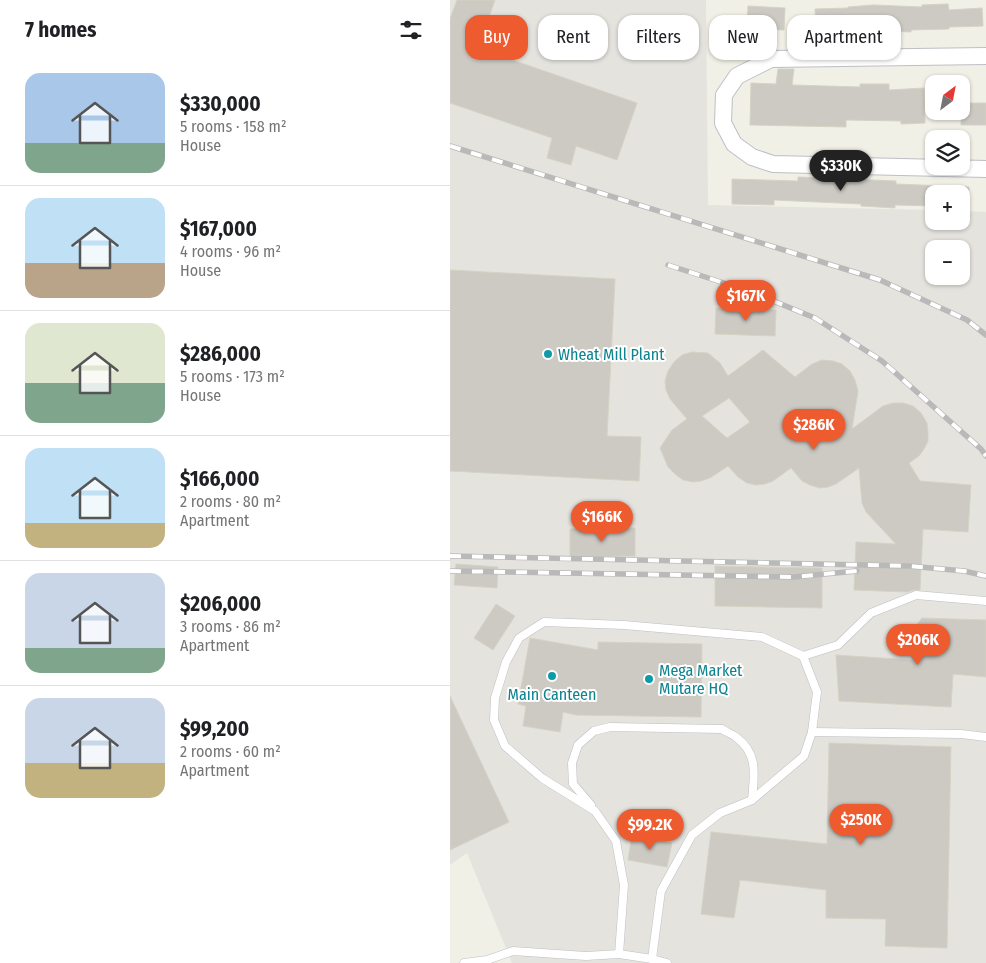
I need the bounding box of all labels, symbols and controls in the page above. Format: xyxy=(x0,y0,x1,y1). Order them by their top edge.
chip: Buy xyxy=(465,15,528,60)
chip: Rent xyxy=(538,15,608,60)
chip: Filters xyxy=(618,15,699,60)
chip: New xyxy=(709,15,777,60)
chip: Apartment xyxy=(787,15,901,60)
icon: filters xyxy=(397,16,425,44)
text: 7 homes xyxy=(25,17,96,43)
north arrow xyxy=(925,75,970,120)
map controls xyxy=(925,75,970,285)
text: $330,000 xyxy=(180,91,261,117)
icon: home xyxy=(65,93,125,153)
text: 5 rooms · 158 m² xyxy=(180,117,286,136)
button: layers xyxy=(925,130,970,175)
text: House xyxy=(180,136,221,155)
pin: $330K xyxy=(806,150,876,192)
text: $330K xyxy=(820,156,862,175)
button: + xyxy=(925,185,970,230)
text: $167,000 xyxy=(180,216,257,242)
icon: home xyxy=(65,218,125,278)
button: − xyxy=(925,240,970,285)
text: 4 rooms · 96 m² xyxy=(180,242,281,261)
text: House xyxy=(180,261,221,280)
pin: $167K xyxy=(711,280,781,322)
text: $167K xyxy=(727,286,765,305)
text: $286,000 xyxy=(180,341,261,367)
icon: home xyxy=(65,343,125,403)
place label: Wheat Mill Plant xyxy=(558,345,665,364)
marker: Wheat Mill Plant xyxy=(542,348,554,360)
text: 5 rooms · 173 m² xyxy=(180,367,285,386)
text: House xyxy=(180,386,221,405)
pin: $286K xyxy=(779,408,849,451)
text: $286K xyxy=(793,415,835,434)
text: $166,000 xyxy=(180,466,259,492)
icon: home xyxy=(65,468,125,528)
text: 2 rooms · 80 m² xyxy=(180,492,281,511)
pin: $166K xyxy=(567,500,637,543)
text: $166K xyxy=(582,507,622,526)
text: Apartment xyxy=(180,511,249,530)
text: $206,000 xyxy=(180,591,261,617)
icon: home xyxy=(65,593,125,653)
text: 3 rooms · 86 m² xyxy=(180,617,281,636)
pin: $206K xyxy=(883,624,953,666)
text: $206K xyxy=(897,630,939,649)
text: Apartment xyxy=(180,636,249,655)
place label: Mega Market Mutare HQ xyxy=(659,661,743,698)
marker: Main Canteen xyxy=(546,670,558,682)
marker: Mega Market Mutare HQ xyxy=(643,673,655,685)
place label: Main Canteen xyxy=(508,685,596,704)
text: $99,200 xyxy=(180,716,249,742)
icon: home xyxy=(65,718,125,778)
text: 2 rooms · 60 m² xyxy=(180,742,281,761)
text: Apartment xyxy=(180,761,249,780)
pin: $250K xyxy=(826,804,896,846)
pin: $99.2K xyxy=(609,808,691,851)
text: $250K xyxy=(840,810,882,829)
text: $99.2K xyxy=(628,815,672,834)

